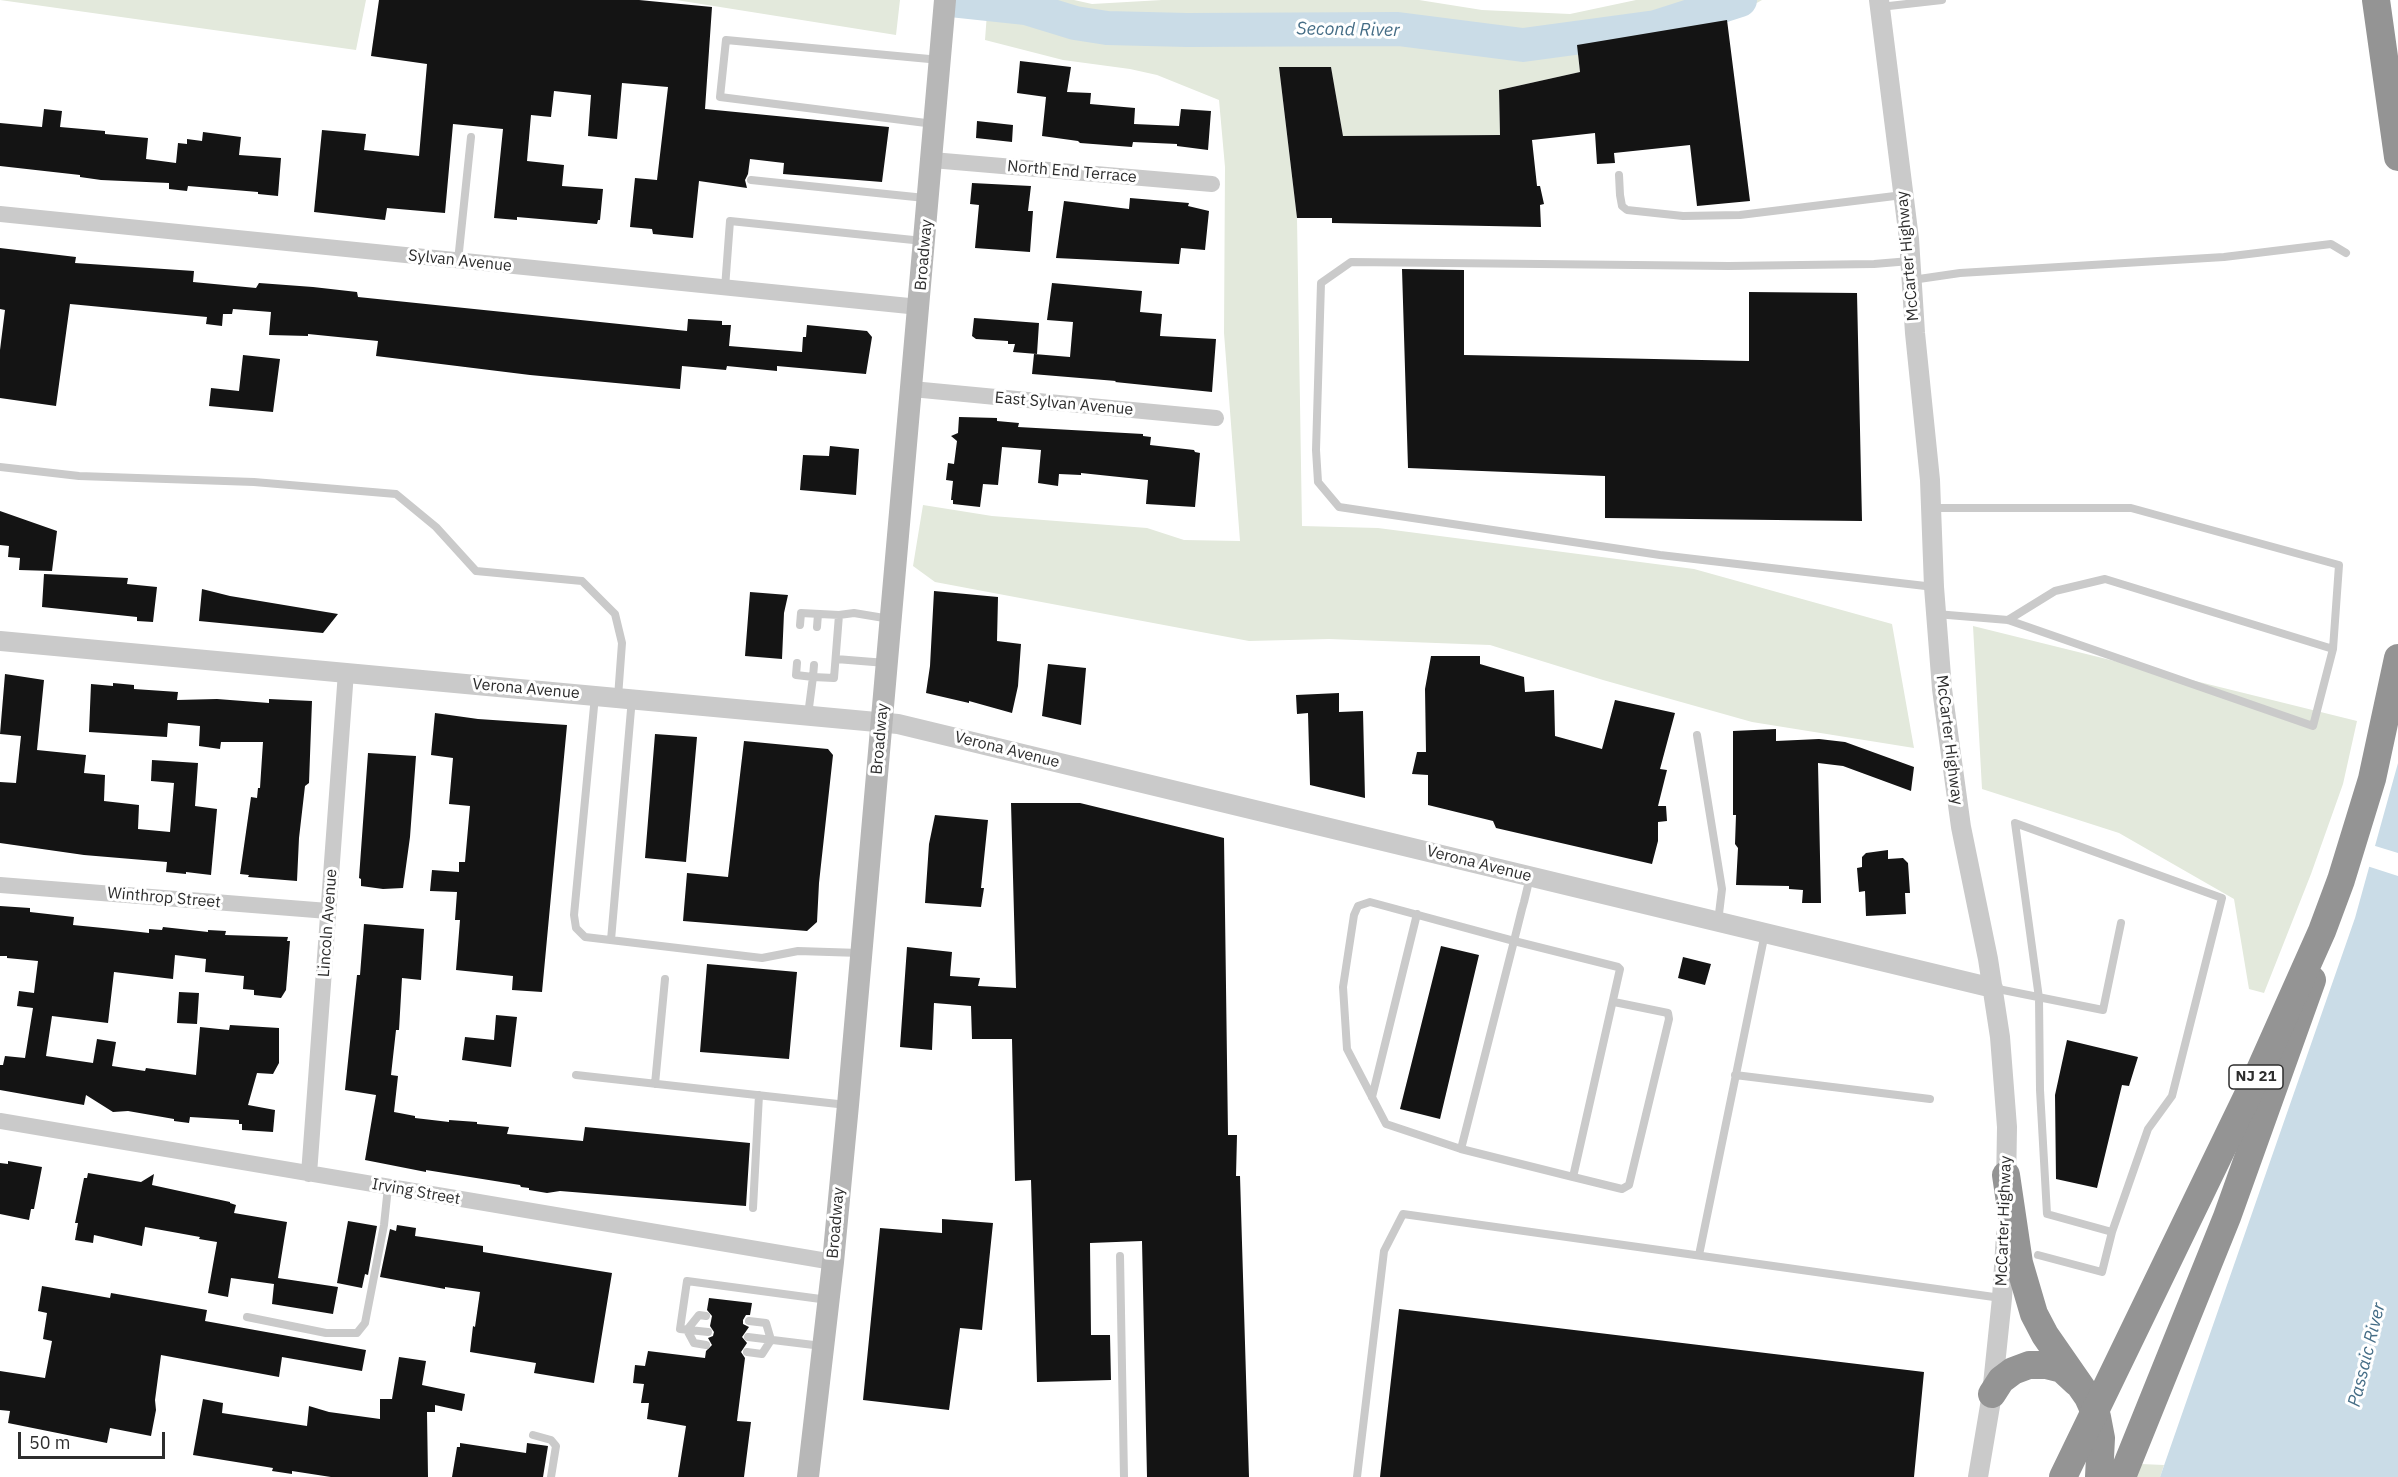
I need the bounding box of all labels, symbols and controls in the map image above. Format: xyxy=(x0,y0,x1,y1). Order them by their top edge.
water label: Second River xyxy=(1296,18,1400,42)
street label: North End Terrace xyxy=(1006,157,1138,187)
street label: McCarter Highway xyxy=(1893,190,1923,322)
street label: Broadway xyxy=(911,218,937,292)
street label: Sylvan Avenue xyxy=(407,246,513,276)
street label: East Sylvan Avenue xyxy=(994,388,1134,420)
street label: McCarter Highway xyxy=(1932,674,1966,806)
street label: Verona Avenue xyxy=(472,675,580,703)
street label: Broadway xyxy=(867,702,893,776)
street label: Verona Avenue xyxy=(952,728,1062,772)
street label: Verona Avenue xyxy=(1424,842,1534,886)
street label: Lincoln Avenue xyxy=(315,868,341,978)
street label: Winthrop Street xyxy=(107,883,221,913)
road number: NJ 21 xyxy=(2229,1065,2283,1089)
street label: McCarter Highway xyxy=(1992,1155,2016,1287)
street label: Irving Street xyxy=(370,1175,462,1209)
street label: Broadway xyxy=(823,1186,849,1260)
water label: Passaic River xyxy=(2344,1301,2390,1409)
scale bar xyxy=(21,1420,168,1458)
text: 50 m xyxy=(29,1431,71,1454)

